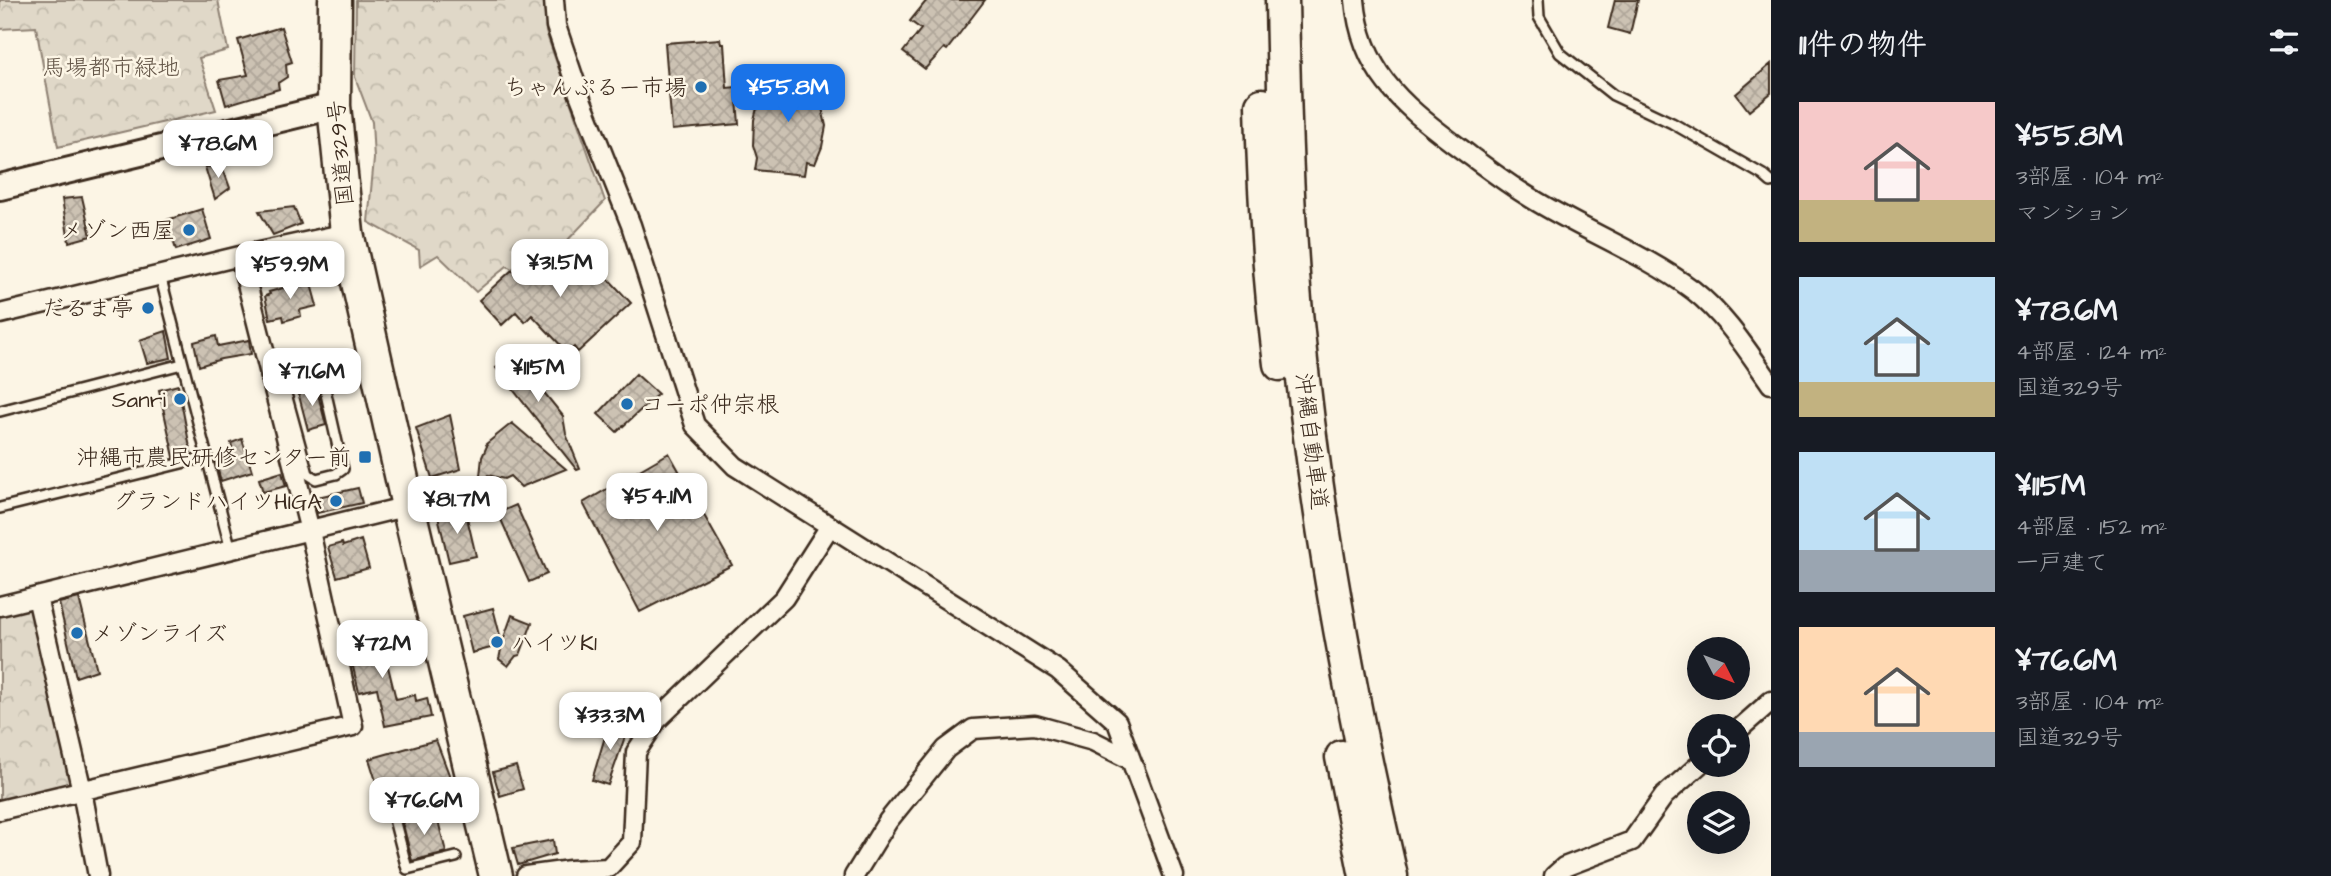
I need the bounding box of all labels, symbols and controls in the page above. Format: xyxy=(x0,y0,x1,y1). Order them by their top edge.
icon: filters xyxy=(2265,23,2303,61)
text: 11件の物件 xyxy=(1799,24,1927,66)
park label: 馬場都市緑地 xyxy=(42,52,180,84)
pin: ¥55.8M xyxy=(731,64,845,124)
text: ¥55.8M xyxy=(747,71,829,103)
place label: ちゃんぷるー市場 xyxy=(504,72,687,104)
marker: ちゃんぷるー市場 xyxy=(693,79,709,95)
street label: 国道329号 xyxy=(320,98,362,208)
text: ¥55.8M xyxy=(2016,115,2123,157)
pin: ¥78.6M xyxy=(161,120,275,180)
text: ¥78.6M xyxy=(179,127,257,159)
icon: home xyxy=(1855,130,1939,214)
text: 3部屋 · 104 m² xyxy=(2016,161,2164,193)
text: マンション xyxy=(2016,197,2130,229)
place label: メゾン西屋 xyxy=(60,215,175,247)
marker: メゾン西屋 xyxy=(181,222,197,238)
pin: ¥31.5M xyxy=(503,240,617,299)
pin: ¥59.9M xyxy=(233,242,347,301)
text: ¥31.5M xyxy=(527,246,593,278)
text: ¥59.9M xyxy=(251,248,329,280)
text: ¥78.6M xyxy=(2016,290,2118,332)
place label: だるま亭 xyxy=(42,293,134,325)
marker: だるま亭 xyxy=(140,300,156,316)
icon: home xyxy=(1855,305,1939,389)
text: 4部屋 · 124 m² xyxy=(2016,336,2167,368)
pin: ¥115M xyxy=(489,344,587,404)
pin: ¥71.6M xyxy=(255,348,369,408)
text: ¥115M xyxy=(511,351,565,383)
text: ¥71.6M xyxy=(279,355,345,387)
street label: 沖縄自動車道 xyxy=(1287,371,1335,512)
text: 国道329号 xyxy=(2016,372,2123,404)
place label: Sanri xyxy=(112,384,167,416)
place label: コーポ仲宗根 xyxy=(641,389,779,421)
marker: Sanri xyxy=(172,391,188,407)
marker: コーポ仲宗根 xyxy=(619,396,635,412)
place label: 沖縄市農民研修センター前 xyxy=(76,442,351,474)
marker: 沖縄市農民研修センター前 xyxy=(357,449,373,465)
text: ¥115M xyxy=(2016,465,2086,507)
pin: ¥54.1M xyxy=(600,474,714,533)
pin: ¥81.7M xyxy=(400,476,514,536)
text: ¥54.1M xyxy=(622,480,692,512)
icon: home xyxy=(1855,480,1939,564)
text: ¥81.7M xyxy=(424,483,490,515)
place label: グランドハイツHIGA xyxy=(113,486,322,518)
marker: グランドハイツHIGA xyxy=(328,493,344,509)
text: 4部屋 · 152 m² xyxy=(2016,511,2167,543)
text: 一戸建て xyxy=(2016,547,2108,579)
place label: メゾンライズ xyxy=(91,618,227,650)
pin: ¥72M xyxy=(341,620,423,680)
marker: メゾンライズ xyxy=(69,625,85,641)
text: ¥72M xyxy=(353,627,411,659)
place label: ハイツK1 xyxy=(511,627,597,659)
marker: ハイツK1 xyxy=(489,634,505,650)
north arrow xyxy=(1687,637,1750,700)
map controls xyxy=(1687,637,1750,854)
text: ¥76.6M xyxy=(2016,640,2117,682)
icon: home xyxy=(1855,655,1939,739)
text: 3部屋 · 104 m² xyxy=(2016,686,2164,718)
pin: ¥33.3M xyxy=(553,692,667,752)
text: ¥33.3M xyxy=(575,699,645,731)
button: locate xyxy=(1687,714,1750,777)
text: 国道329号 xyxy=(2016,722,2123,754)
pin: ¥76.6M xyxy=(367,778,481,837)
text: ¥76.6M xyxy=(385,784,463,816)
button: layers xyxy=(1687,791,1750,854)

